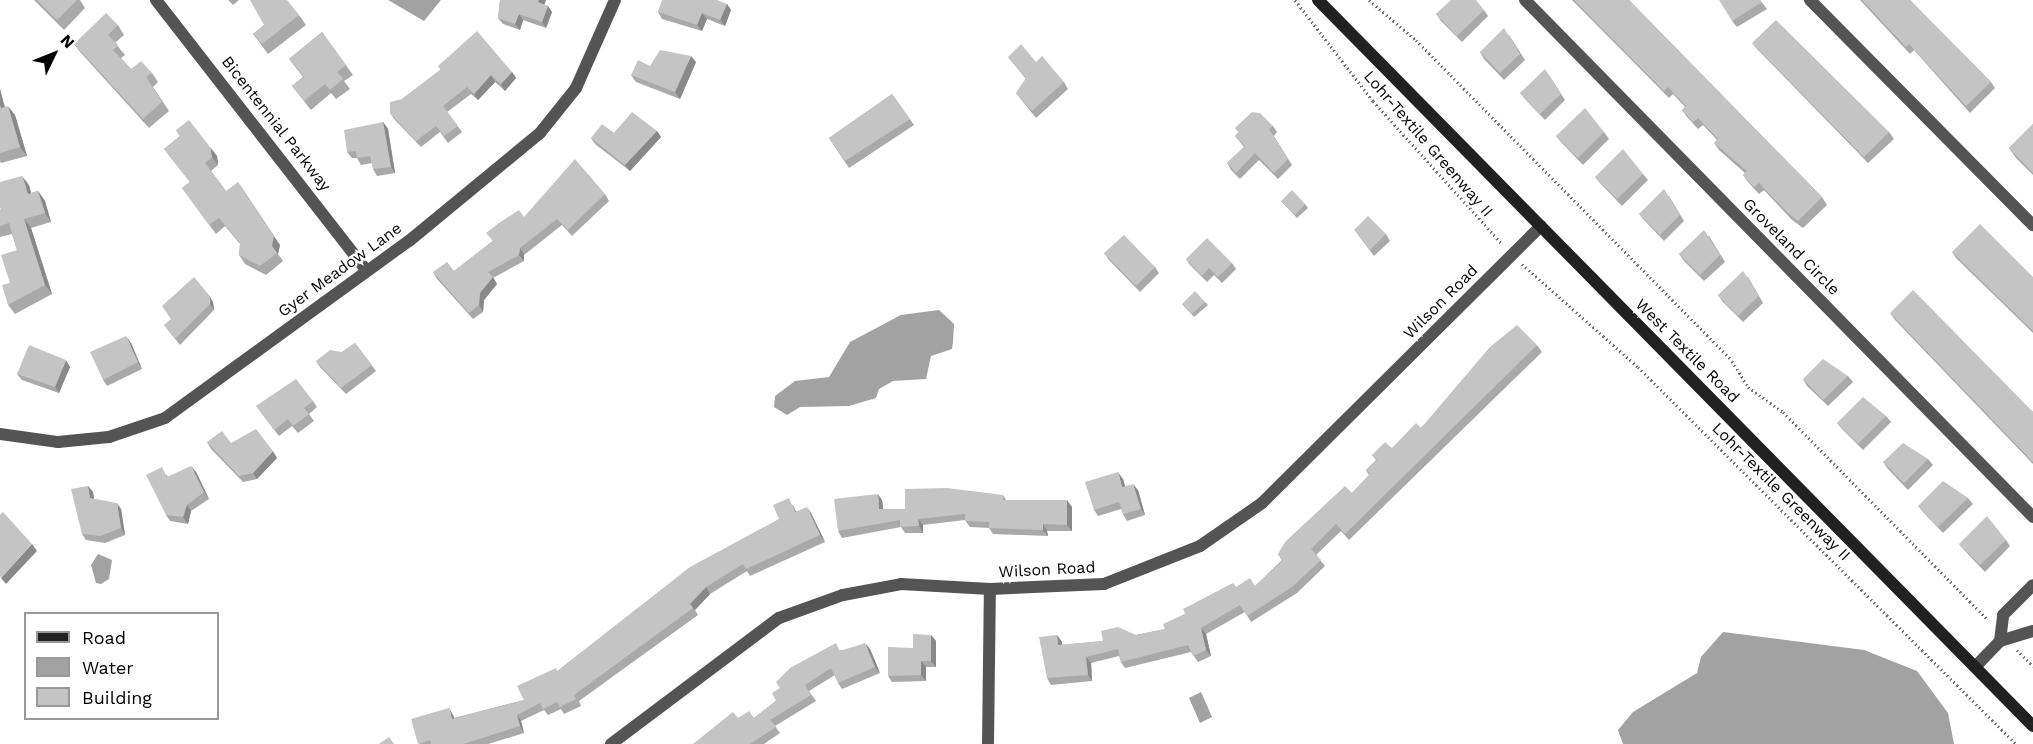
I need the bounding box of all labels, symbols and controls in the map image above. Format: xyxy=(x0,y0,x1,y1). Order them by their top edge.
north arrow xyxy=(24,24,84,84)
text: N xyxy=(57,31,79,52)
street label: Bicentennial Parkway xyxy=(217,52,335,196)
street label: Lohr-Textile Greenway II xyxy=(1359,67,1497,221)
street label: Groveland Circle xyxy=(1739,195,1843,299)
street label: Gyer Meadow Lane xyxy=(274,219,406,321)
street label: Wilson Road xyxy=(1400,261,1482,343)
street label: West Textile Road xyxy=(1631,295,1743,407)
street label: Lohr-Textile Greenway II xyxy=(1708,419,1854,565)
street label: Wilson Road xyxy=(998,558,1096,582)
legend xyxy=(24,612,219,720)
text: Road xyxy=(82,627,126,648)
text: Water xyxy=(82,657,134,678)
text: Building xyxy=(82,687,152,708)

